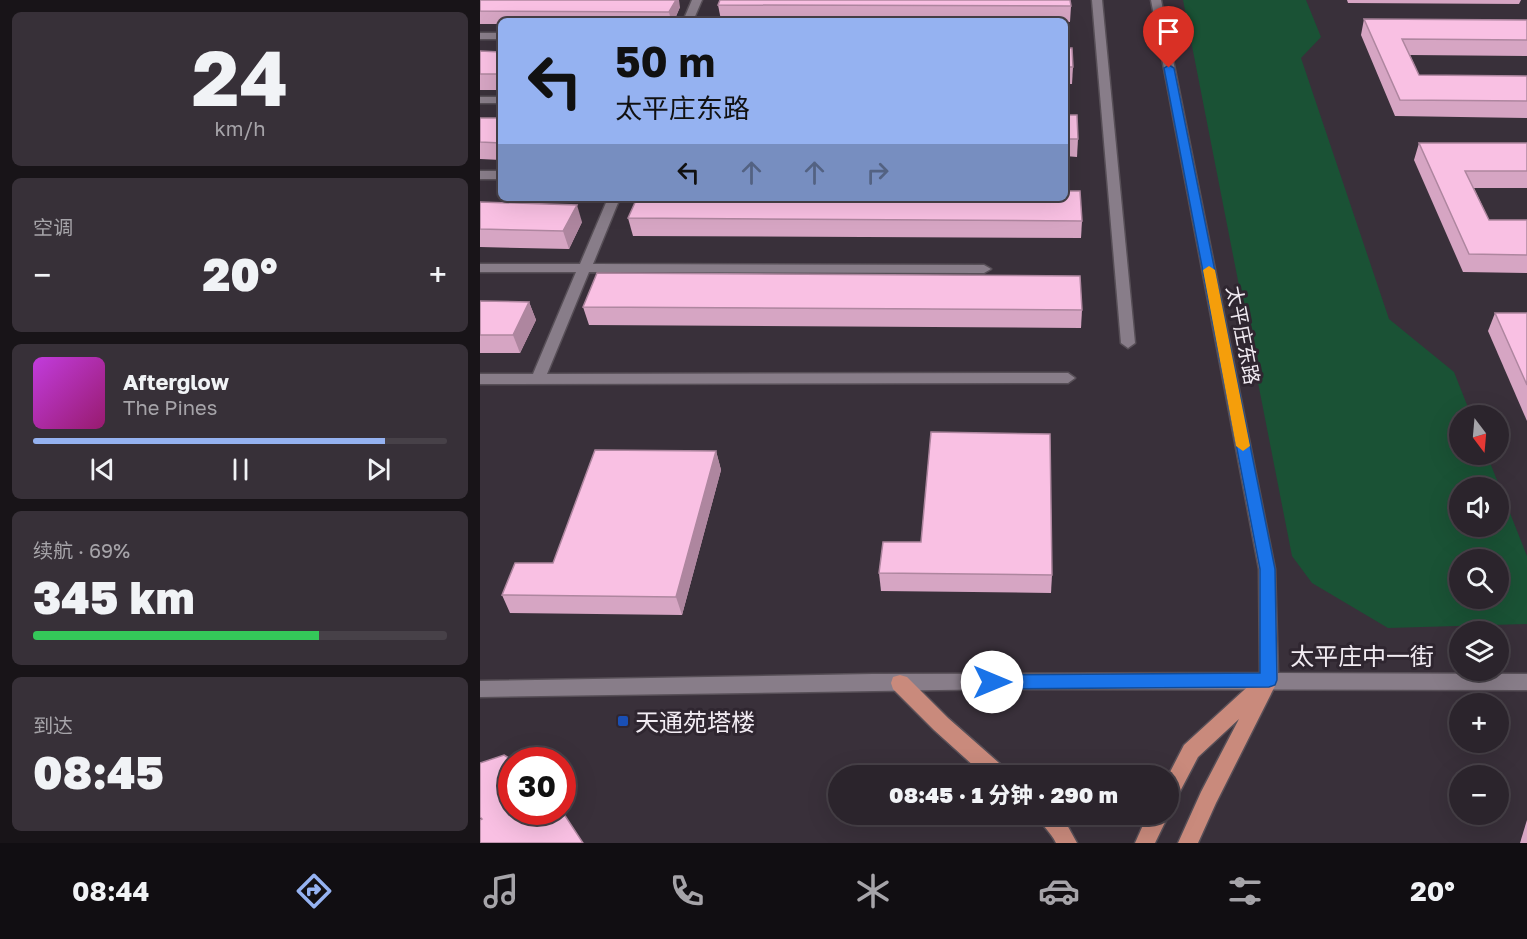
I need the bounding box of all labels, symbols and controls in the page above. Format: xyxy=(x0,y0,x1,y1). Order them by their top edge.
pin xyxy=(1143,6,1194,68)
icon: arrive xyxy=(1152,15,1185,48)
text: 24 xyxy=(192,30,288,123)
text: 50 m xyxy=(615,36,715,86)
icon: left xyxy=(516,42,594,120)
text: 太平庄东路 xyxy=(615,92,750,124)
text: km/h xyxy=(215,116,265,140)
icon: left xyxy=(672,156,705,189)
icon: ahead xyxy=(735,156,768,189)
icon: ahead xyxy=(798,156,831,189)
icon: right xyxy=(861,156,894,189)
text: 空调 xyxy=(33,215,73,239)
text: 20° xyxy=(202,247,278,301)
text: − xyxy=(33,255,51,294)
text: + xyxy=(429,255,447,294)
street label: 太平庄东路 xyxy=(1223,284,1265,386)
text: Afterglow xyxy=(123,368,229,395)
text: The Pines xyxy=(123,395,217,419)
north arrow xyxy=(1449,405,1509,465)
map controls xyxy=(1449,405,1509,825)
icon: previous xyxy=(86,453,119,486)
icon: pause xyxy=(224,453,257,486)
icon: next xyxy=(362,453,395,486)
button: sound xyxy=(1449,477,1509,537)
text: 续航 · 69% xyxy=(33,538,130,562)
button: search xyxy=(1449,549,1509,609)
text: 345 km xyxy=(33,570,195,624)
button: layers xyxy=(1449,621,1509,681)
street label: 太平庄中一街 xyxy=(1290,641,1434,670)
position arrow xyxy=(960,650,1024,714)
button: + xyxy=(1449,693,1509,753)
place label: 天通苑塔楼 xyxy=(635,707,755,736)
text: 到达 xyxy=(33,713,73,737)
marker: 天通苑塔楼 xyxy=(616,714,630,728)
text: 08:45 xyxy=(33,745,164,799)
speed limit sign: 30 xyxy=(498,747,576,825)
button: − xyxy=(1449,765,1509,825)
text: 08:45 · 1 分钟 · 290 m xyxy=(889,781,1118,808)
icon: directions xyxy=(293,870,335,912)
icon: music xyxy=(480,870,522,912)
icon: phone xyxy=(666,870,708,912)
icon: climate xyxy=(852,870,894,912)
icon: car xyxy=(1038,870,1080,912)
icon: filters xyxy=(1224,870,1266,912)
text: 08:44 xyxy=(72,875,149,907)
text: 20° xyxy=(1410,875,1455,907)

